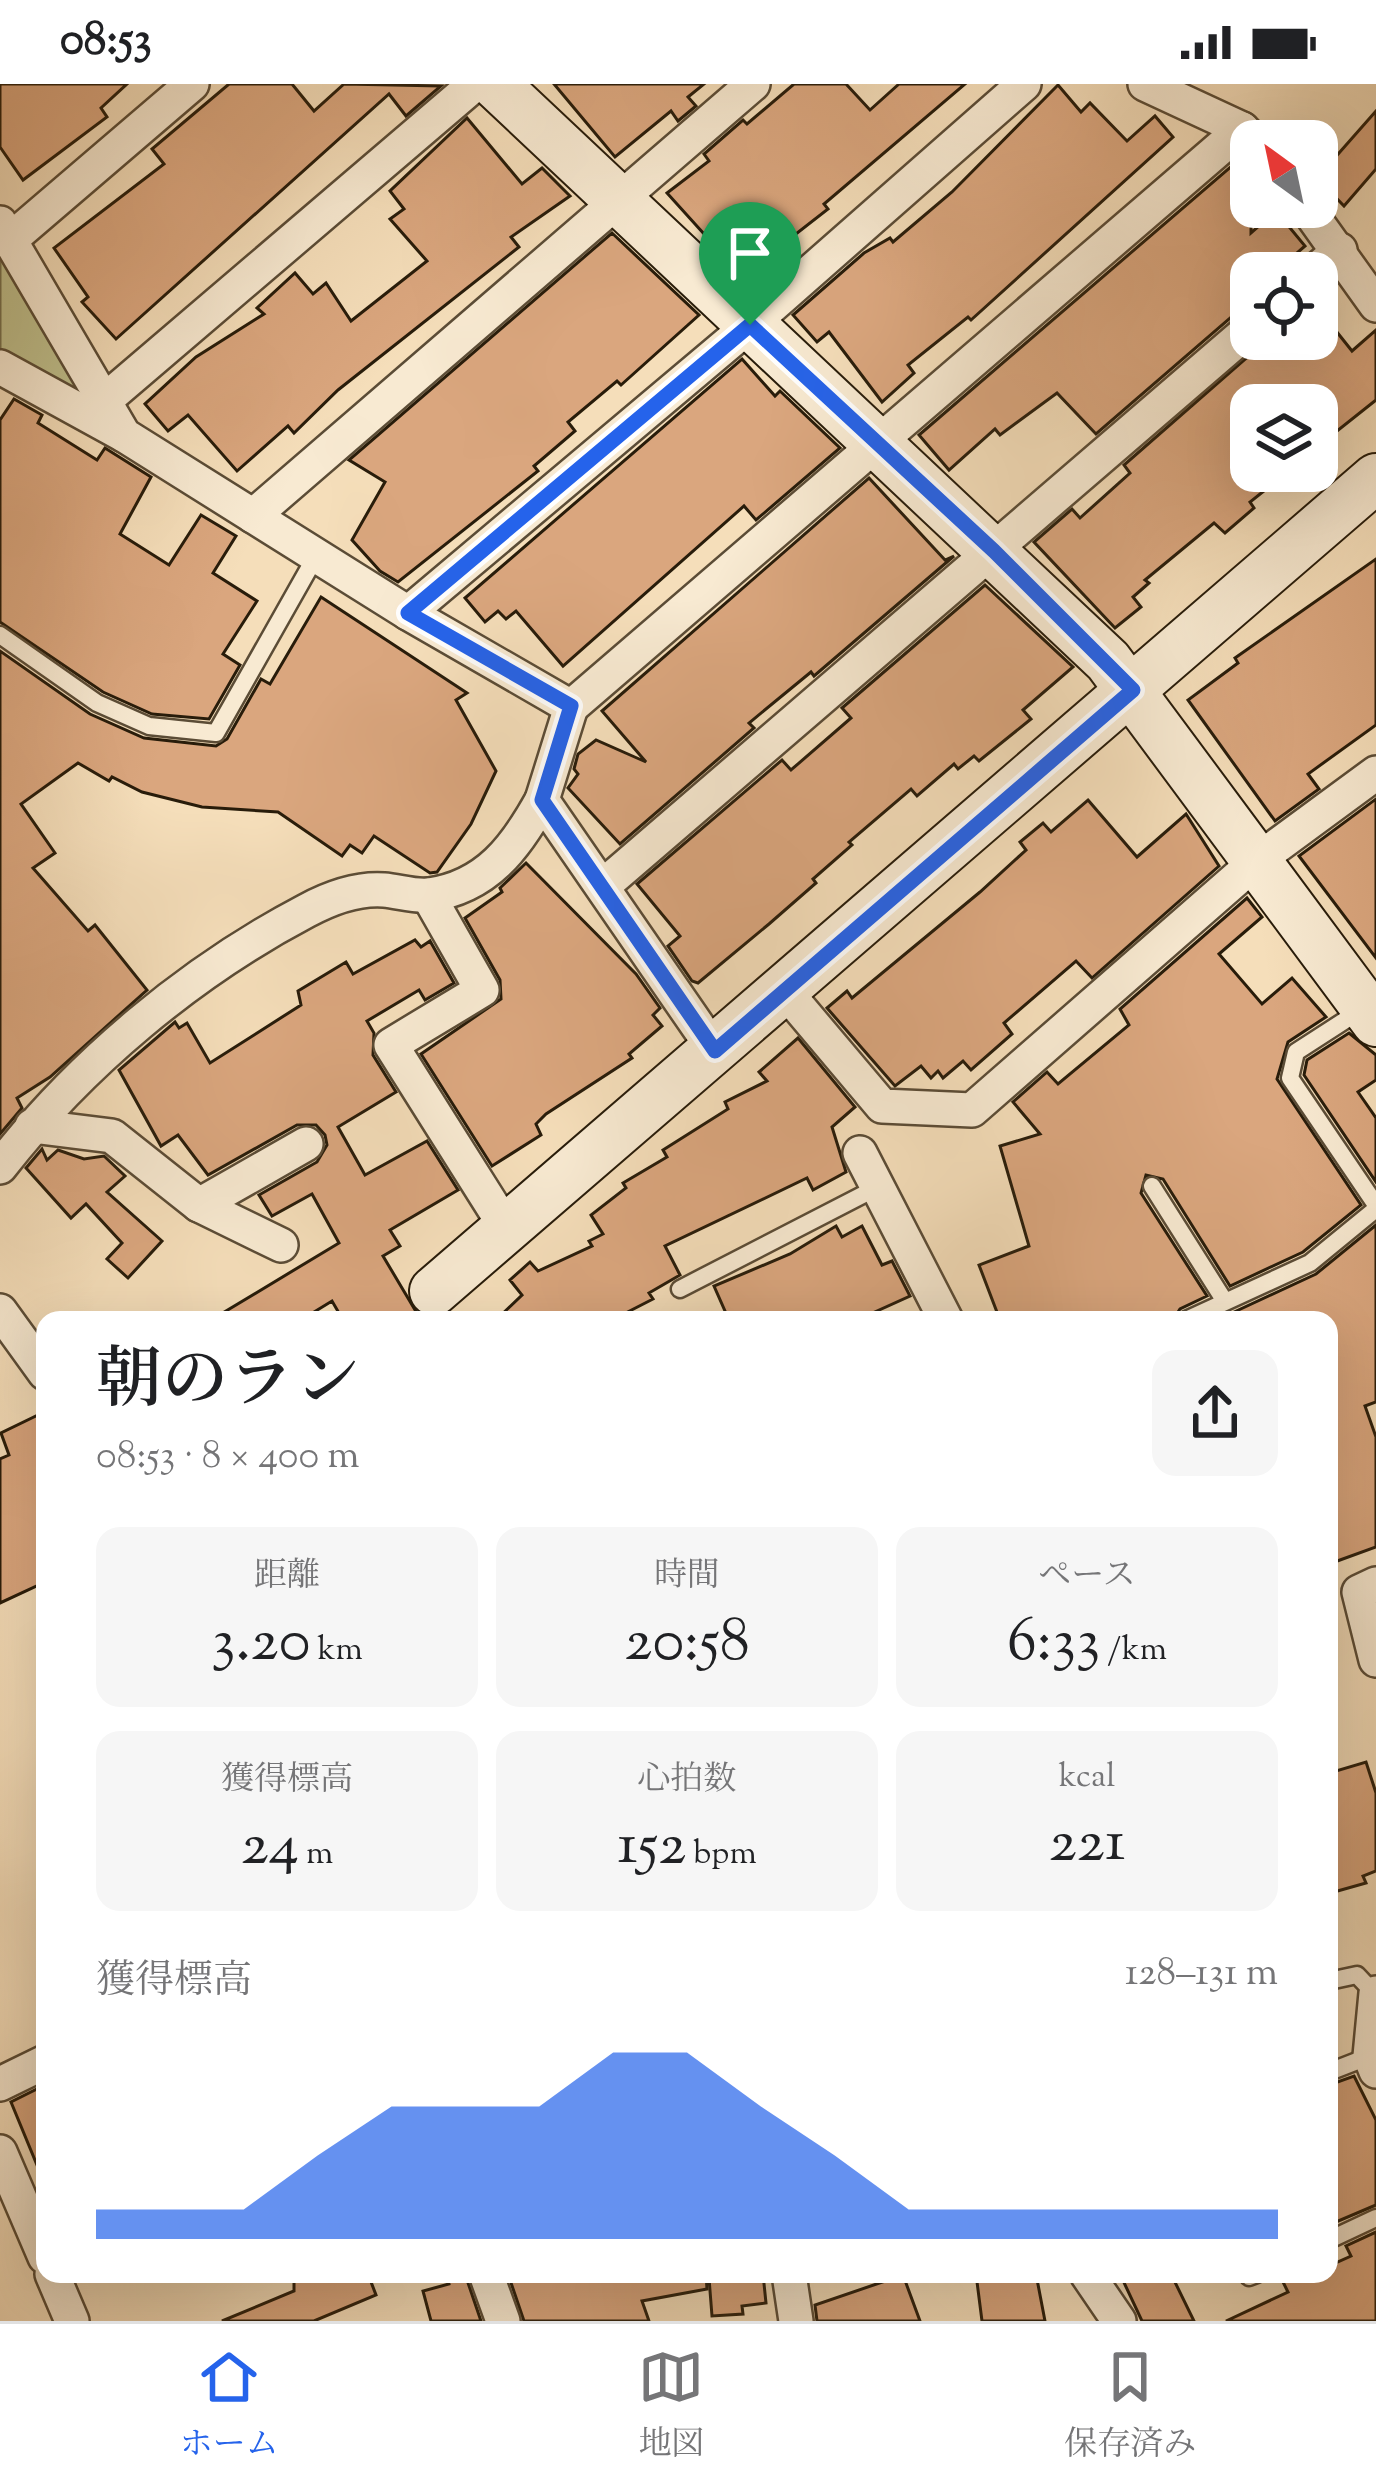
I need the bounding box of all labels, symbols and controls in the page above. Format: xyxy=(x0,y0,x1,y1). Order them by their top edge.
text: 08:53 xyxy=(60,10,152,75)
north arrow xyxy=(1230,120,1338,228)
map controls xyxy=(1230,120,1338,492)
pin xyxy=(699,202,801,325)
icon: arrive xyxy=(717,220,783,286)
button: locate xyxy=(1230,252,1338,360)
button: layers xyxy=(1230,384,1338,492)
text: 朝のラン xyxy=(96,1337,360,1432)
button: share xyxy=(1152,1350,1278,1476)
text: 08:53 · 8 × 400 m xyxy=(96,1430,360,1486)
text: 距離 xyxy=(254,1553,320,1601)
text: 時間 xyxy=(654,1553,720,1601)
text: ペース xyxy=(1038,1553,1136,1601)
text: 3.20 xyxy=(211,1601,310,1688)
text: 20:58 xyxy=(624,1601,750,1688)
text: 6:33 xyxy=(1007,1601,1100,1688)
text: km xyxy=(310,1627,363,1675)
text: /km xyxy=(1100,1627,1167,1675)
text: kcal xyxy=(1059,1754,1115,1802)
text: 獲得標高 xyxy=(221,1757,353,1805)
text: 心拍数 xyxy=(638,1757,737,1805)
text: 221 xyxy=(1049,1802,1125,1889)
text: 24 xyxy=(241,1805,299,1892)
text: 152 xyxy=(617,1805,686,1892)
text: m xyxy=(299,1831,333,1879)
text: bpm xyxy=(686,1831,757,1879)
text: 128–131 m xyxy=(1125,1947,1278,2003)
text: 獲得標高 xyxy=(96,1955,252,2011)
tab: ホーム xyxy=(180,2344,279,2470)
tab: 地図 xyxy=(638,2344,704,2470)
tab: 保存済み xyxy=(1064,2344,1196,2470)

